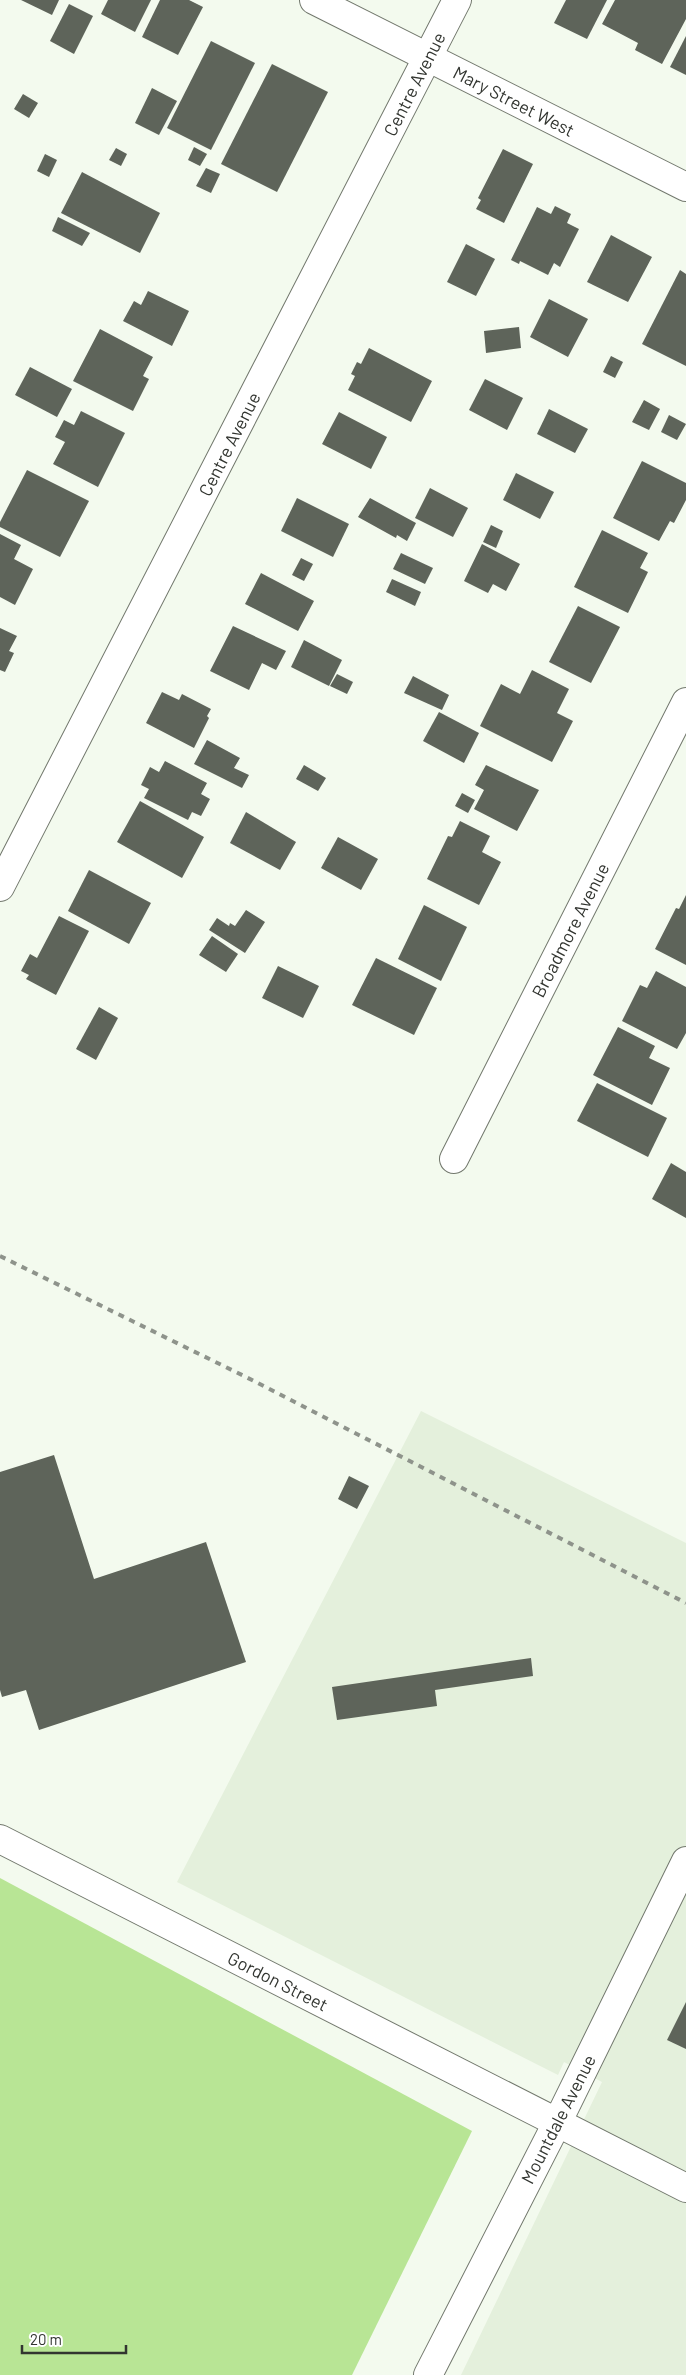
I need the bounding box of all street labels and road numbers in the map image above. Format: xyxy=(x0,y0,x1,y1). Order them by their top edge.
street label: Centre Avenue xyxy=(378,28,450,140)
street label: Mary Street West xyxy=(450,61,578,141)
street label: Centre Avenue xyxy=(193,388,265,500)
street label: Broadmore Avenue xyxy=(527,859,613,1001)
street label: Gordon Street xyxy=(224,1946,332,2016)
street label: Mountdale Avenue xyxy=(516,2051,600,2187)

